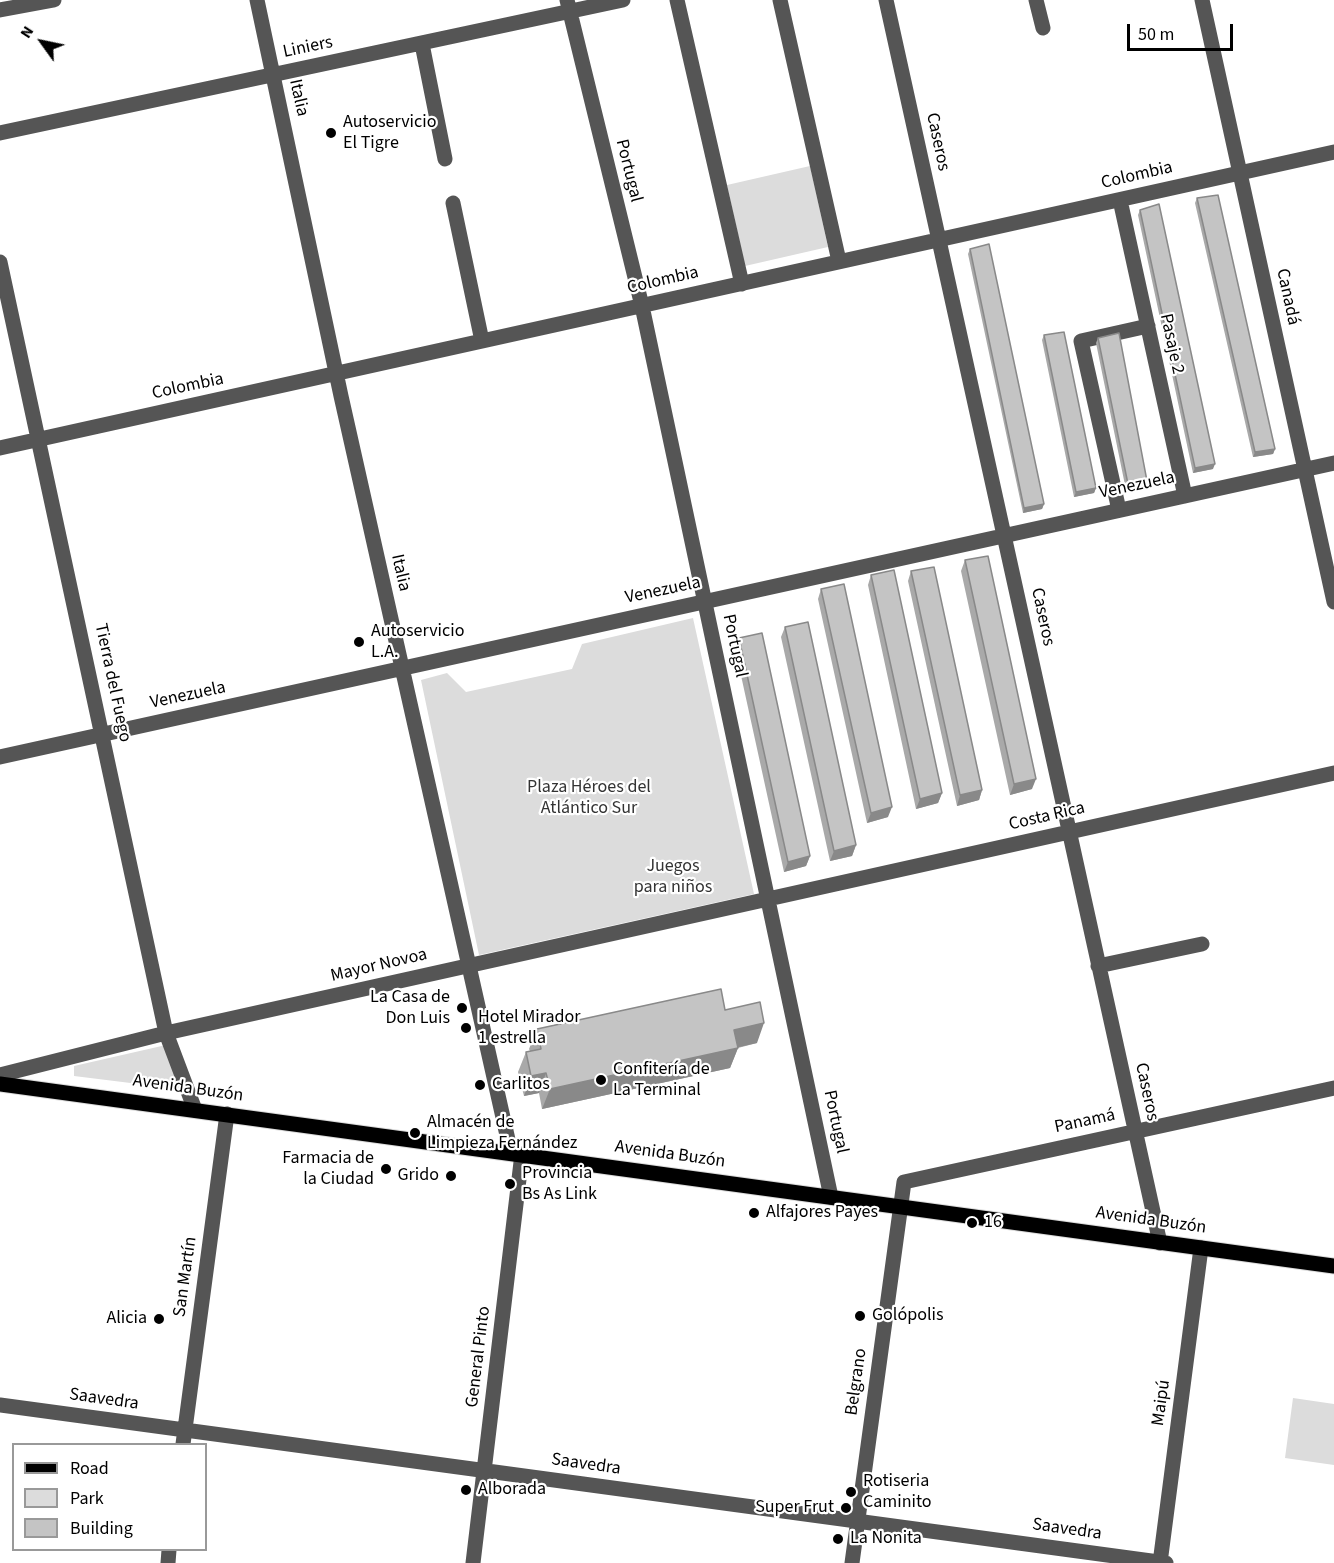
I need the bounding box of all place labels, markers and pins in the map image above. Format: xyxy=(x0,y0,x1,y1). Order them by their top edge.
place label: Autoservicio El Tigre xyxy=(343,112,436,154)
marker: Autoservicio El Tigre xyxy=(324,126,338,140)
place label: Autoservicio L.A. xyxy=(371,621,464,664)
marker: Autoservicio L.A. xyxy=(352,635,366,649)
place label: La Casa de Don Luis xyxy=(370,987,450,1030)
marker: La Casa de Don Luis xyxy=(455,1001,469,1015)
place label: Hotel Mirador 1 estrella xyxy=(478,1007,581,1050)
marker: Hotel Mirador 1 estrella xyxy=(459,1021,473,1035)
place label: Confitería de La Terminal xyxy=(613,1059,710,1102)
marker: Confitería de La Terminal xyxy=(594,1073,608,1087)
place label: Carlitos xyxy=(492,1074,550,1096)
marker: Carlitos xyxy=(473,1078,487,1092)
place label: Almacén de Limpieza Fernández xyxy=(427,1112,578,1154)
marker: Almacén de Limpieza Fernández xyxy=(408,1126,422,1140)
place label: Farmacia de la Ciudad xyxy=(282,1148,374,1190)
marker: Farmacia de la Ciudad xyxy=(379,1162,393,1176)
place label: Provincia Bs As Link xyxy=(522,1163,597,1206)
place label: Grido xyxy=(397,1165,439,1187)
marker: Grido xyxy=(444,1169,458,1183)
marker: Provincia Bs As Link xyxy=(503,1177,517,1191)
place label: Alfajores Payes xyxy=(766,1202,878,1224)
marker: Alfajores Payes xyxy=(747,1206,761,1220)
place label: 16 xyxy=(984,1212,1002,1234)
marker: 16 xyxy=(965,1216,979,1230)
place label: Golópolis xyxy=(872,1305,944,1327)
place label: Alicia xyxy=(107,1308,147,1330)
marker: Golópolis xyxy=(853,1309,867,1323)
marker: Alicia xyxy=(152,1312,166,1326)
place label: Rotiseria Caminito xyxy=(863,1471,932,1514)
place label: Alborada xyxy=(478,1479,546,1501)
marker: Alborada xyxy=(459,1483,473,1497)
marker: Rotiseria Caminito xyxy=(844,1485,858,1499)
place label: Super Frut xyxy=(755,1497,834,1519)
marker: Super Frut xyxy=(839,1501,853,1515)
place label: La Nonita xyxy=(850,1528,922,1550)
marker: La Nonita xyxy=(831,1532,845,1546)

